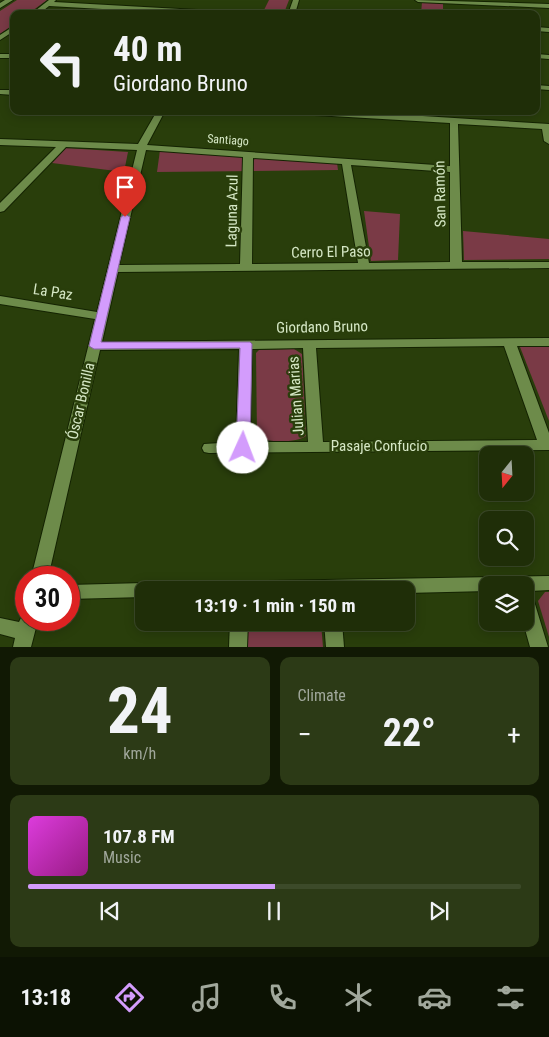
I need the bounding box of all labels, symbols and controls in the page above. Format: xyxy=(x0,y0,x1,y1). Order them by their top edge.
text: 40 m xyxy=(113,29,182,70)
icon: left xyxy=(30,30,95,95)
text: Giordano Bruno xyxy=(113,71,248,96)
street label: Santiago xyxy=(207,132,249,148)
street label: San Ramón xyxy=(430,160,450,228)
pin xyxy=(104,166,146,217)
icon: arrive xyxy=(111,173,139,201)
street label: Laguna Azul xyxy=(222,174,242,248)
street label: Cerro El Paso xyxy=(291,242,371,262)
street label: La Paz xyxy=(32,280,74,304)
street label: Giordano Bruno xyxy=(276,317,368,337)
street label: Julian Marias xyxy=(284,355,308,436)
street label: Óscar Bonilla xyxy=(63,361,99,441)
position arrow xyxy=(216,421,268,473)
street label: Pasaje Confucio xyxy=(331,437,427,455)
north arrow xyxy=(479,446,534,501)
map controls xyxy=(479,446,534,631)
button: search xyxy=(479,511,534,566)
speed limit sign: 30 xyxy=(15,566,80,631)
button: layers xyxy=(479,576,534,631)
text: 13:19 · 1 min · 150 m xyxy=(194,594,356,617)
text: 24 xyxy=(107,673,173,749)
text: Climate xyxy=(298,686,346,705)
text: 22° xyxy=(383,711,436,755)
text: − xyxy=(298,718,312,751)
text: + xyxy=(507,718,521,751)
text: km/h xyxy=(123,744,156,763)
text: 107.8 FM xyxy=(103,825,175,848)
text: Music xyxy=(103,848,141,867)
icon: previous xyxy=(96,897,124,925)
icon: pause xyxy=(260,897,288,925)
icon: next xyxy=(425,897,453,925)
icon: directions xyxy=(112,980,147,1015)
icon: music xyxy=(189,980,224,1015)
icon: phone xyxy=(265,980,300,1015)
icon: climate xyxy=(341,980,376,1015)
icon: car xyxy=(417,980,452,1015)
icon: filters xyxy=(493,980,528,1015)
text: 13:18 xyxy=(21,985,71,1010)

